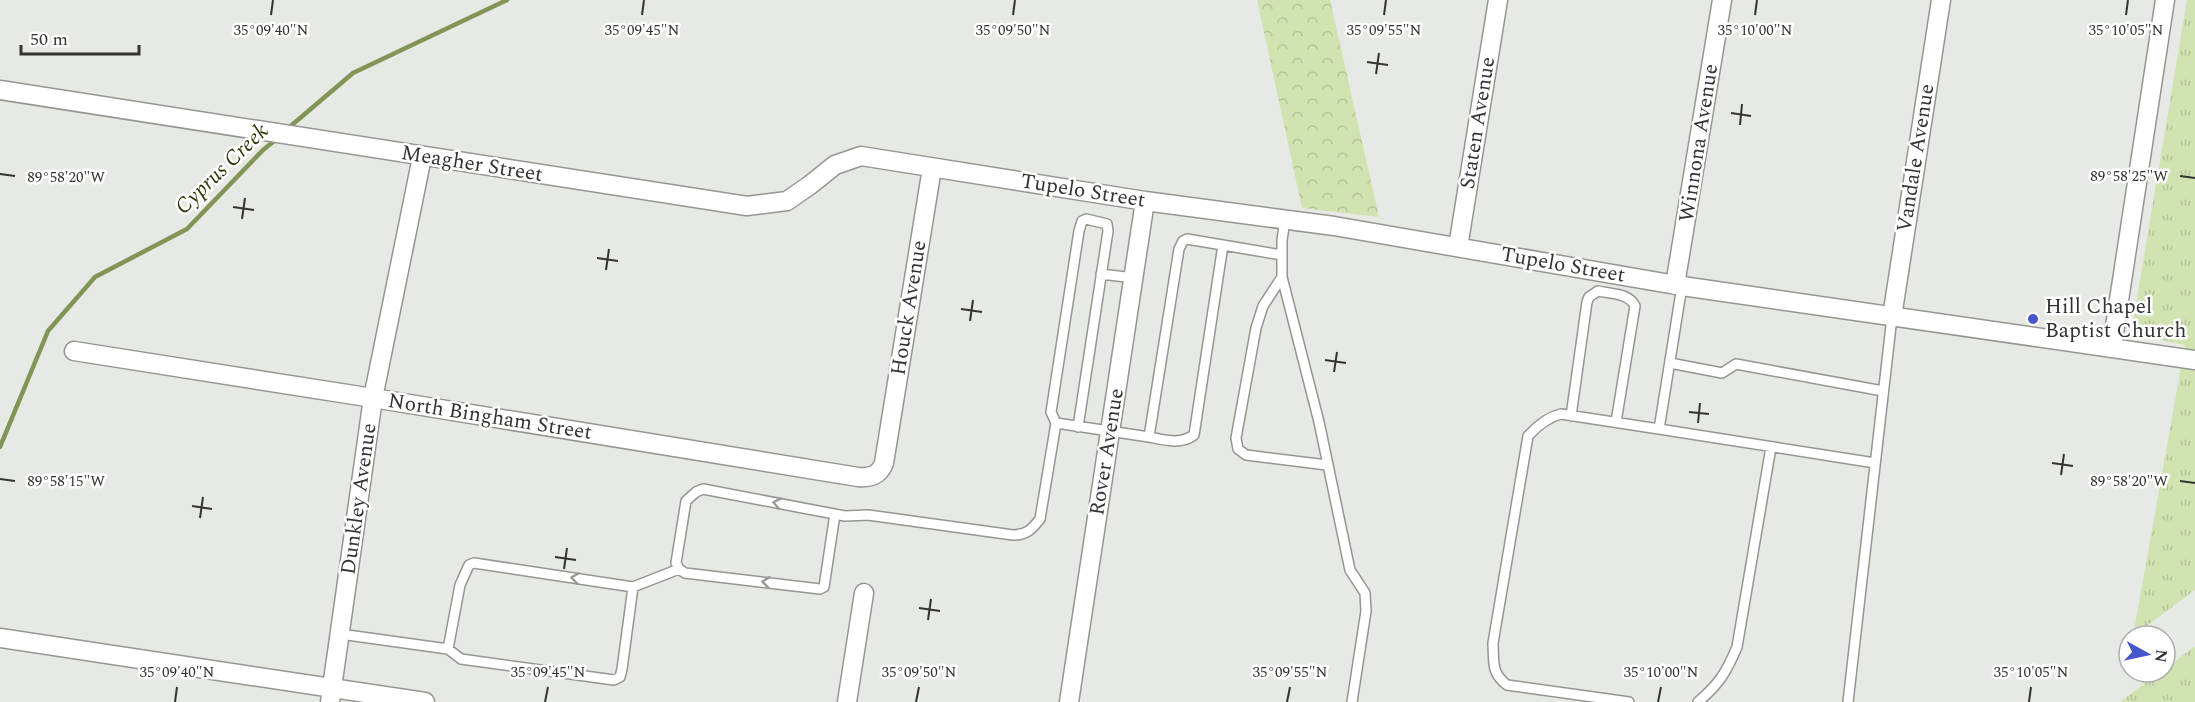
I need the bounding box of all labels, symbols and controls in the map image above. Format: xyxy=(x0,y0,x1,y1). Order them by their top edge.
scale bar xyxy=(21,18,140,56)
text: 35°09'40"N xyxy=(234,19,309,42)
text: 35°09'45"N xyxy=(605,19,680,42)
text: 35°09'50"N xyxy=(976,19,1051,42)
text: 35°09'55"N xyxy=(1347,19,1422,42)
text: 35°10'00"N xyxy=(1718,19,1793,42)
text: 35°10'05"N xyxy=(2089,19,2164,42)
text: 50 m xyxy=(30,26,68,53)
street label: Staten Avenue xyxy=(1452,55,1504,191)
street label: Winnona Avenue xyxy=(1671,62,1727,224)
street label: Vandale Avenue xyxy=(1888,82,1944,234)
water label: Cyprus Creek xyxy=(168,116,276,222)
street label: Meagher Street xyxy=(399,137,545,191)
street label: Tupelo Street xyxy=(1018,165,1148,217)
text: 89°58'25"W xyxy=(2090,165,2168,188)
text: 89°58'20"W xyxy=(27,166,105,189)
street label: Houck Avenue xyxy=(883,238,935,378)
street label: Tupelo Street xyxy=(1498,238,1628,292)
place label: Hill Chapel Baptist Church xyxy=(2045,291,2186,347)
marker: Hill Chapel Baptist Church xyxy=(2026,312,2040,326)
street label: North Bingham Street xyxy=(386,385,594,449)
street label: Rover Avenue xyxy=(1081,386,1133,518)
street label: Dunkley Avenue xyxy=(333,421,385,577)
text: 89°58'15"W xyxy=(27,470,105,493)
text: 89°58'20"W xyxy=(2090,470,2168,493)
one-way arrow xyxy=(773,497,783,510)
one-way arrow xyxy=(570,573,579,585)
one-way arrow xyxy=(761,577,771,589)
north arrow xyxy=(2117,624,2177,684)
text: N xyxy=(2148,648,2174,664)
text: 35°09'40"N xyxy=(140,661,215,684)
text: 35°09'45"N xyxy=(511,661,586,684)
text: 35°09'50"N xyxy=(882,661,957,684)
text: 35°09'55"N xyxy=(1253,661,1328,684)
text: 35°10'00"N xyxy=(1624,661,1699,684)
text: 35°10'05"N xyxy=(1994,661,2069,684)

